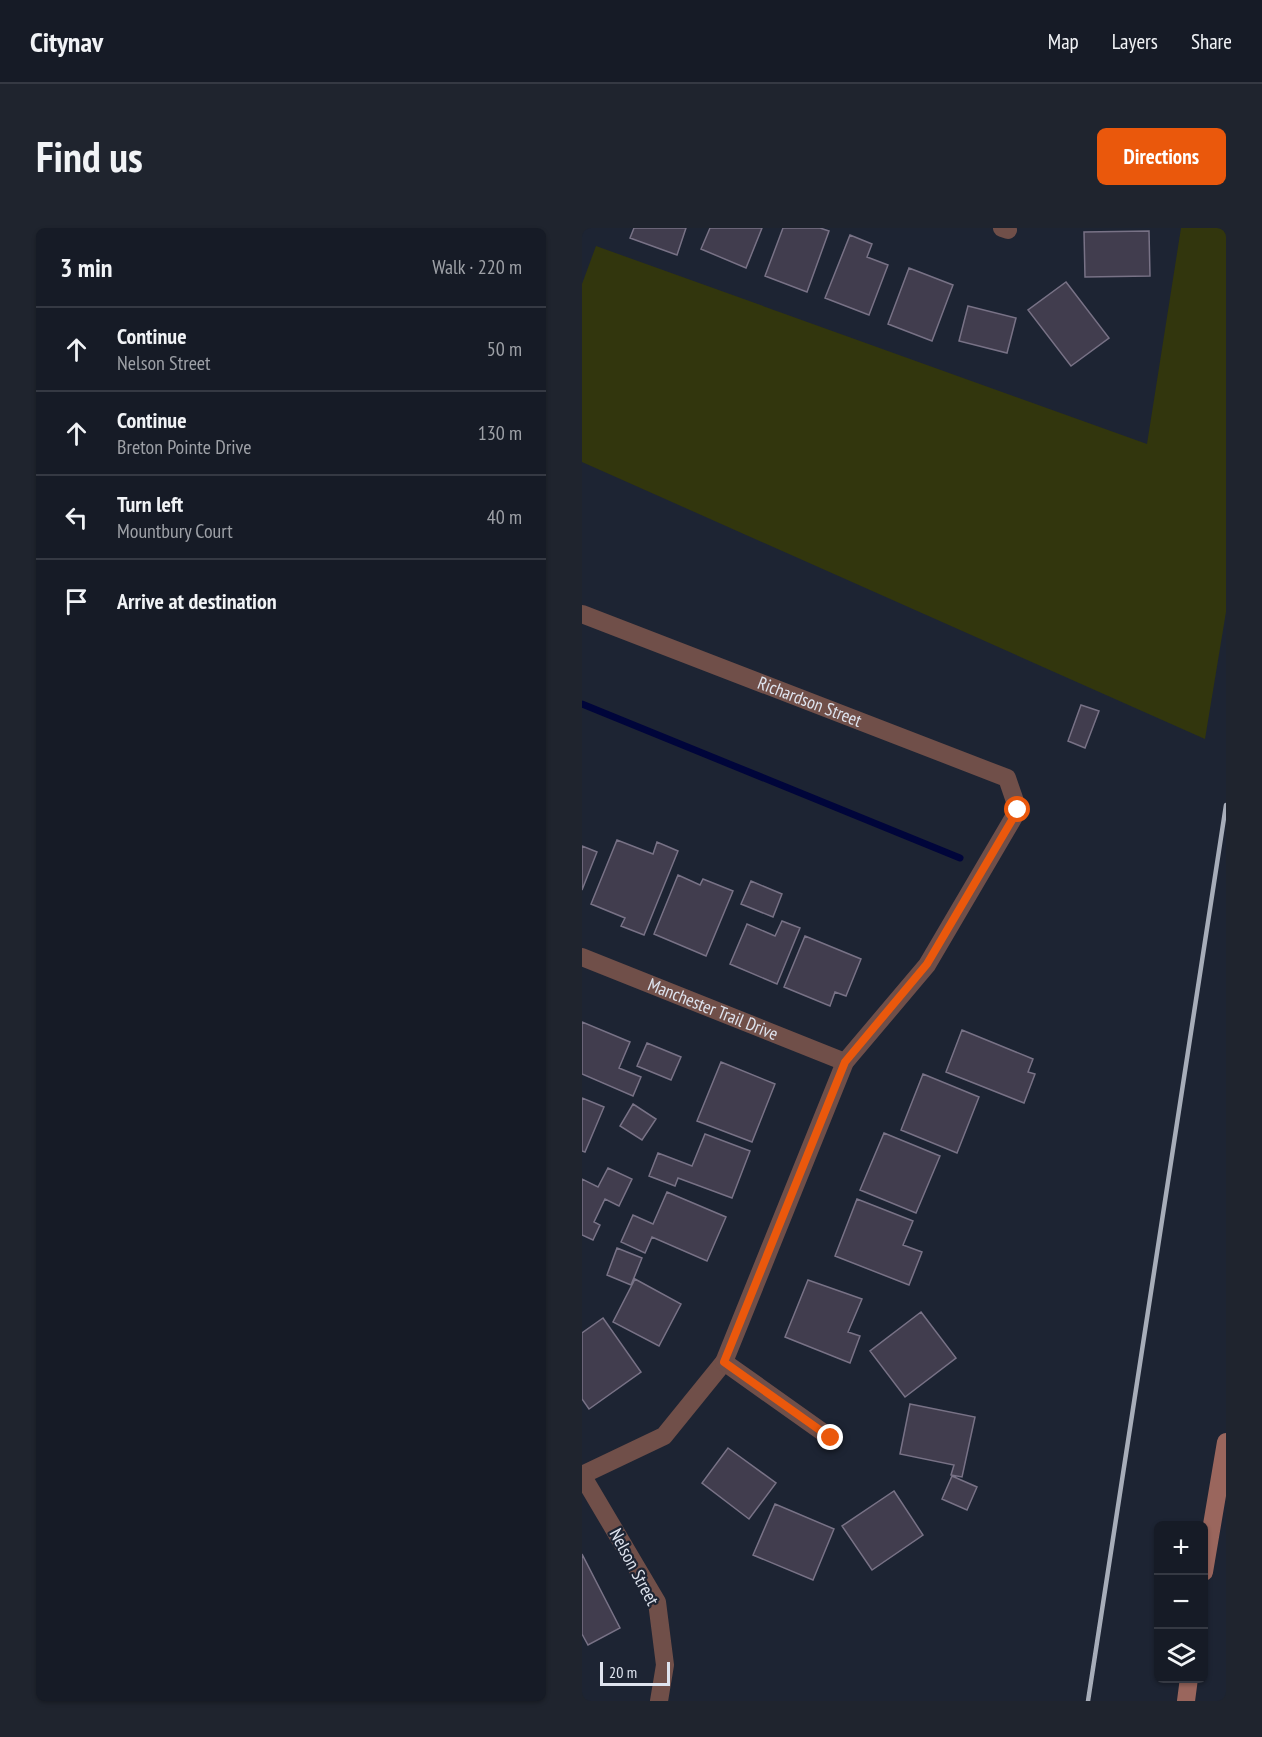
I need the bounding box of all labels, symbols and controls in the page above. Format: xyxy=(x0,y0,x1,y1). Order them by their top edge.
text: Citynav xyxy=(30,23,103,60)
text: Map xyxy=(1048,28,1079,55)
text: Layers xyxy=(1112,28,1158,55)
text: Share xyxy=(1191,28,1232,55)
button: Directions xyxy=(1097,128,1226,185)
text: Find us xyxy=(36,129,143,184)
text: 3 min xyxy=(60,251,113,284)
text: Walk · 220 m xyxy=(432,254,522,280)
text: Continue xyxy=(117,322,187,350)
icon: ahead xyxy=(60,333,93,366)
text: 50 m xyxy=(487,336,522,362)
text: Nelson Street xyxy=(117,350,211,376)
text: Continue xyxy=(117,406,187,434)
icon: ahead xyxy=(60,417,93,450)
text: 130 m xyxy=(478,420,522,446)
text: Breton Pointe Drive xyxy=(117,434,252,460)
text: Turn left xyxy=(117,490,183,518)
icon: left xyxy=(60,501,93,534)
text: 40 m xyxy=(487,504,522,530)
text: Mountbury Court xyxy=(117,518,233,544)
icon: arrive xyxy=(60,585,93,618)
text: Arrive at destination xyxy=(117,587,277,615)
street label: Richardson Street xyxy=(754,671,865,732)
route start xyxy=(1004,796,1030,822)
street label: Manchester Trail Drive xyxy=(645,972,782,1045)
route end xyxy=(817,1424,843,1450)
map controls xyxy=(1154,1521,1208,1683)
button: + xyxy=(1154,1521,1208,1575)
street label: Nelson Street xyxy=(605,1524,664,1609)
button: − xyxy=(1154,1575,1208,1629)
button: layers xyxy=(1154,1629,1208,1683)
scale bar xyxy=(600,1659,670,1686)
text: 20 m xyxy=(609,1662,637,1682)

